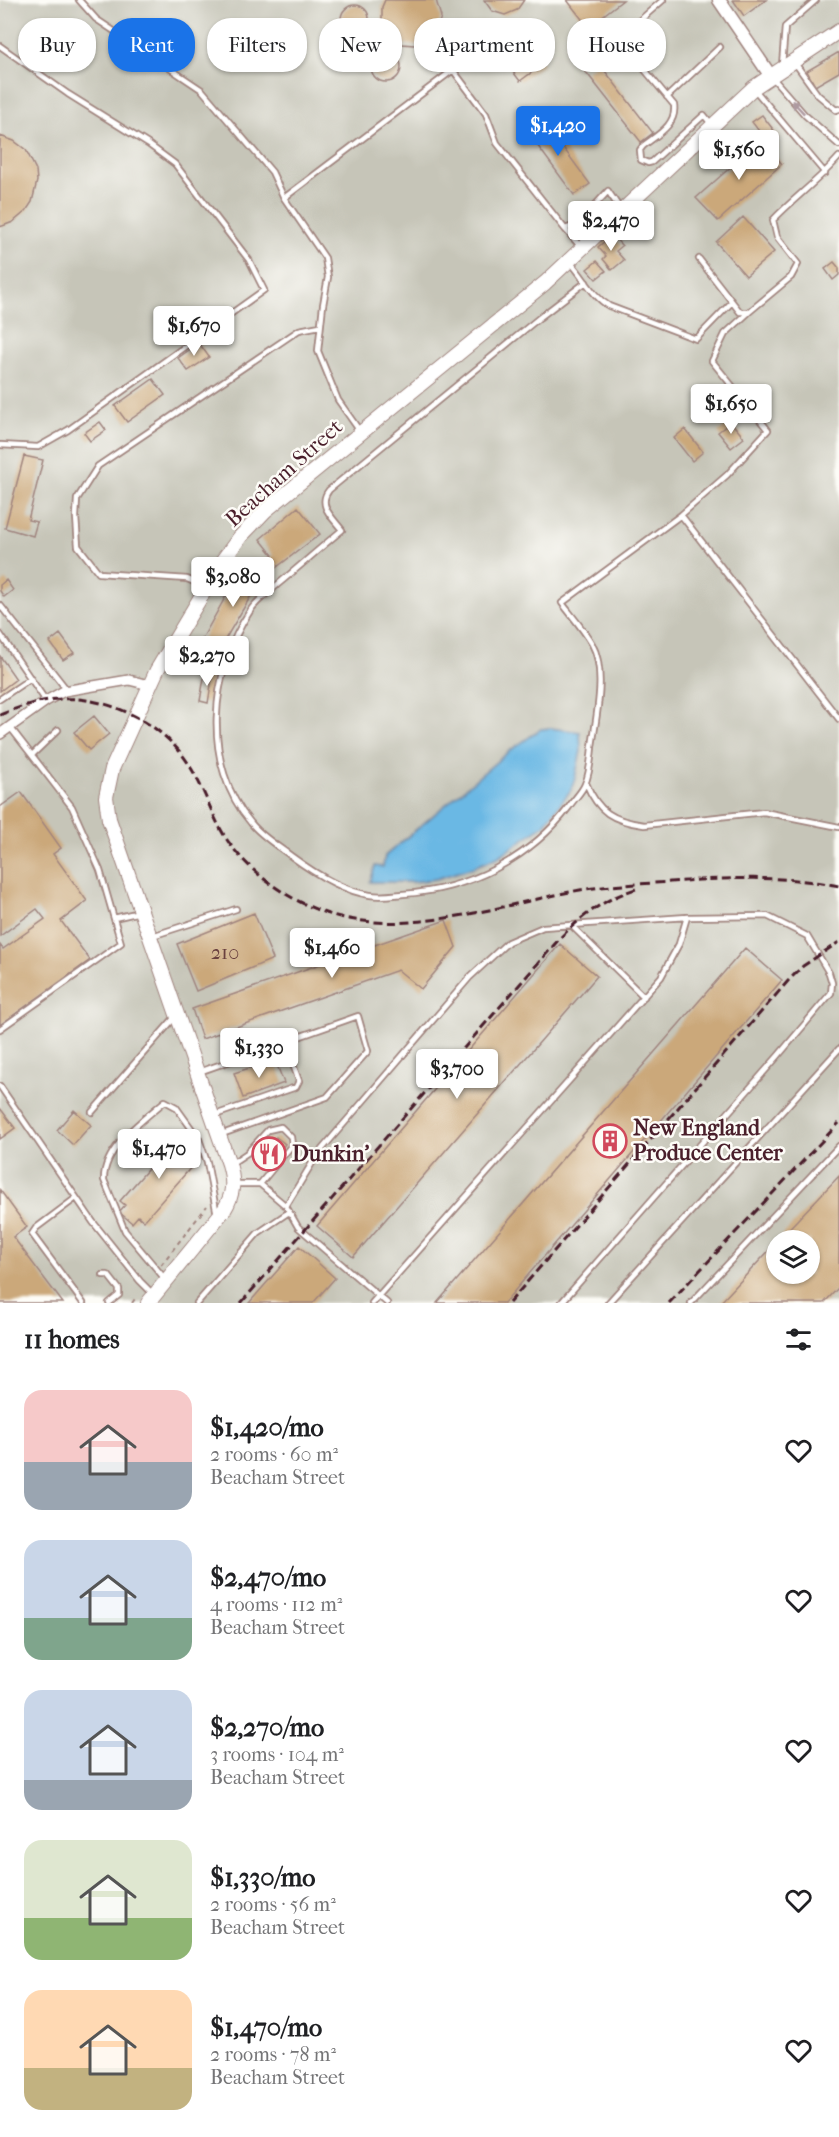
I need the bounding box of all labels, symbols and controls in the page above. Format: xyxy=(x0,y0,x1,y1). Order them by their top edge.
chip: Buy xyxy=(18,18,96,72)
chip: Rent xyxy=(108,18,195,72)
chip: Filters xyxy=(207,18,307,72)
chip: New xyxy=(319,18,402,72)
chip: Apartment xyxy=(414,18,555,72)
chip: House xyxy=(567,18,666,72)
one-way arrow xyxy=(791,99,805,114)
pin: $1,420 xyxy=(509,106,607,157)
text: $1,420 xyxy=(530,114,586,137)
pin: $1,560 xyxy=(690,130,788,181)
text: $1,560 xyxy=(713,138,765,161)
pin: $2,470 xyxy=(562,201,660,252)
text: $2,470 xyxy=(582,209,640,232)
pin: $1,670 xyxy=(145,306,243,357)
text: $1,670 xyxy=(167,314,221,337)
pin: $1,650 xyxy=(682,384,780,435)
text: $1,650 xyxy=(705,392,757,415)
street label: Beacham Street xyxy=(220,414,348,532)
pin: $3,080 xyxy=(184,557,282,608)
text: $3,080 xyxy=(205,565,261,588)
pin: $2,270 xyxy=(158,636,256,687)
text: $2,270 xyxy=(179,644,235,667)
pin: $1,460 xyxy=(283,928,381,979)
text: $1,460 xyxy=(304,936,360,959)
house number: 210 xyxy=(211,941,239,964)
pin: $1,330 xyxy=(210,1028,308,1079)
text: $1,330 xyxy=(234,1036,284,1059)
pin: $3,700 xyxy=(408,1049,506,1100)
text: $3,700 xyxy=(430,1057,484,1080)
place label: New England Produce Center xyxy=(633,1115,783,1166)
building icon: New England Produce Center xyxy=(592,1123,628,1159)
pin: $1,470 xyxy=(110,1129,208,1180)
restaurant icon: Dunkin' xyxy=(251,1136,287,1172)
text: $1,470 xyxy=(132,1137,186,1160)
place label: Dunkin' xyxy=(292,1141,369,1167)
map controls xyxy=(766,1230,820,1284)
button: layers xyxy=(766,1230,820,1284)
icon: filters xyxy=(782,1323,815,1356)
text: 11 homes xyxy=(24,1324,120,1355)
text: $1,420/mo xyxy=(210,1412,324,1443)
icon: home xyxy=(72,1414,144,1486)
icon: heart xyxy=(782,1434,815,1467)
text: 2 rooms · 60 m² xyxy=(210,1443,338,1466)
text: Beacham Street xyxy=(210,1466,345,1489)
text: $2,470/mo xyxy=(210,1562,326,1593)
icon: home xyxy=(72,1564,144,1636)
icon: heart xyxy=(782,1584,815,1617)
text: 4 rooms · 112 m² xyxy=(210,1593,342,1616)
text: Beacham Street xyxy=(210,1616,345,1639)
text: $2,270/mo xyxy=(210,1712,324,1743)
icon: home xyxy=(72,1714,144,1786)
icon: heart xyxy=(782,1734,815,1767)
text: 3 rooms · 104 m² xyxy=(210,1743,344,1766)
text: Beacham Street xyxy=(210,1766,345,1789)
text: $1,330/mo xyxy=(210,1862,316,1893)
icon: home xyxy=(72,1864,144,1936)
icon: heart xyxy=(782,1884,815,1917)
text: 2 rooms · 56 m² xyxy=(210,1893,336,1916)
text: Beacham Street xyxy=(210,1916,345,1939)
text: $1,470/mo xyxy=(210,2012,322,2043)
icon: home xyxy=(72,2014,144,2086)
icon: heart xyxy=(782,2034,815,2067)
text: 2 rooms · 78 m² xyxy=(210,2043,336,2066)
text: Beacham Street xyxy=(210,2066,345,2089)

